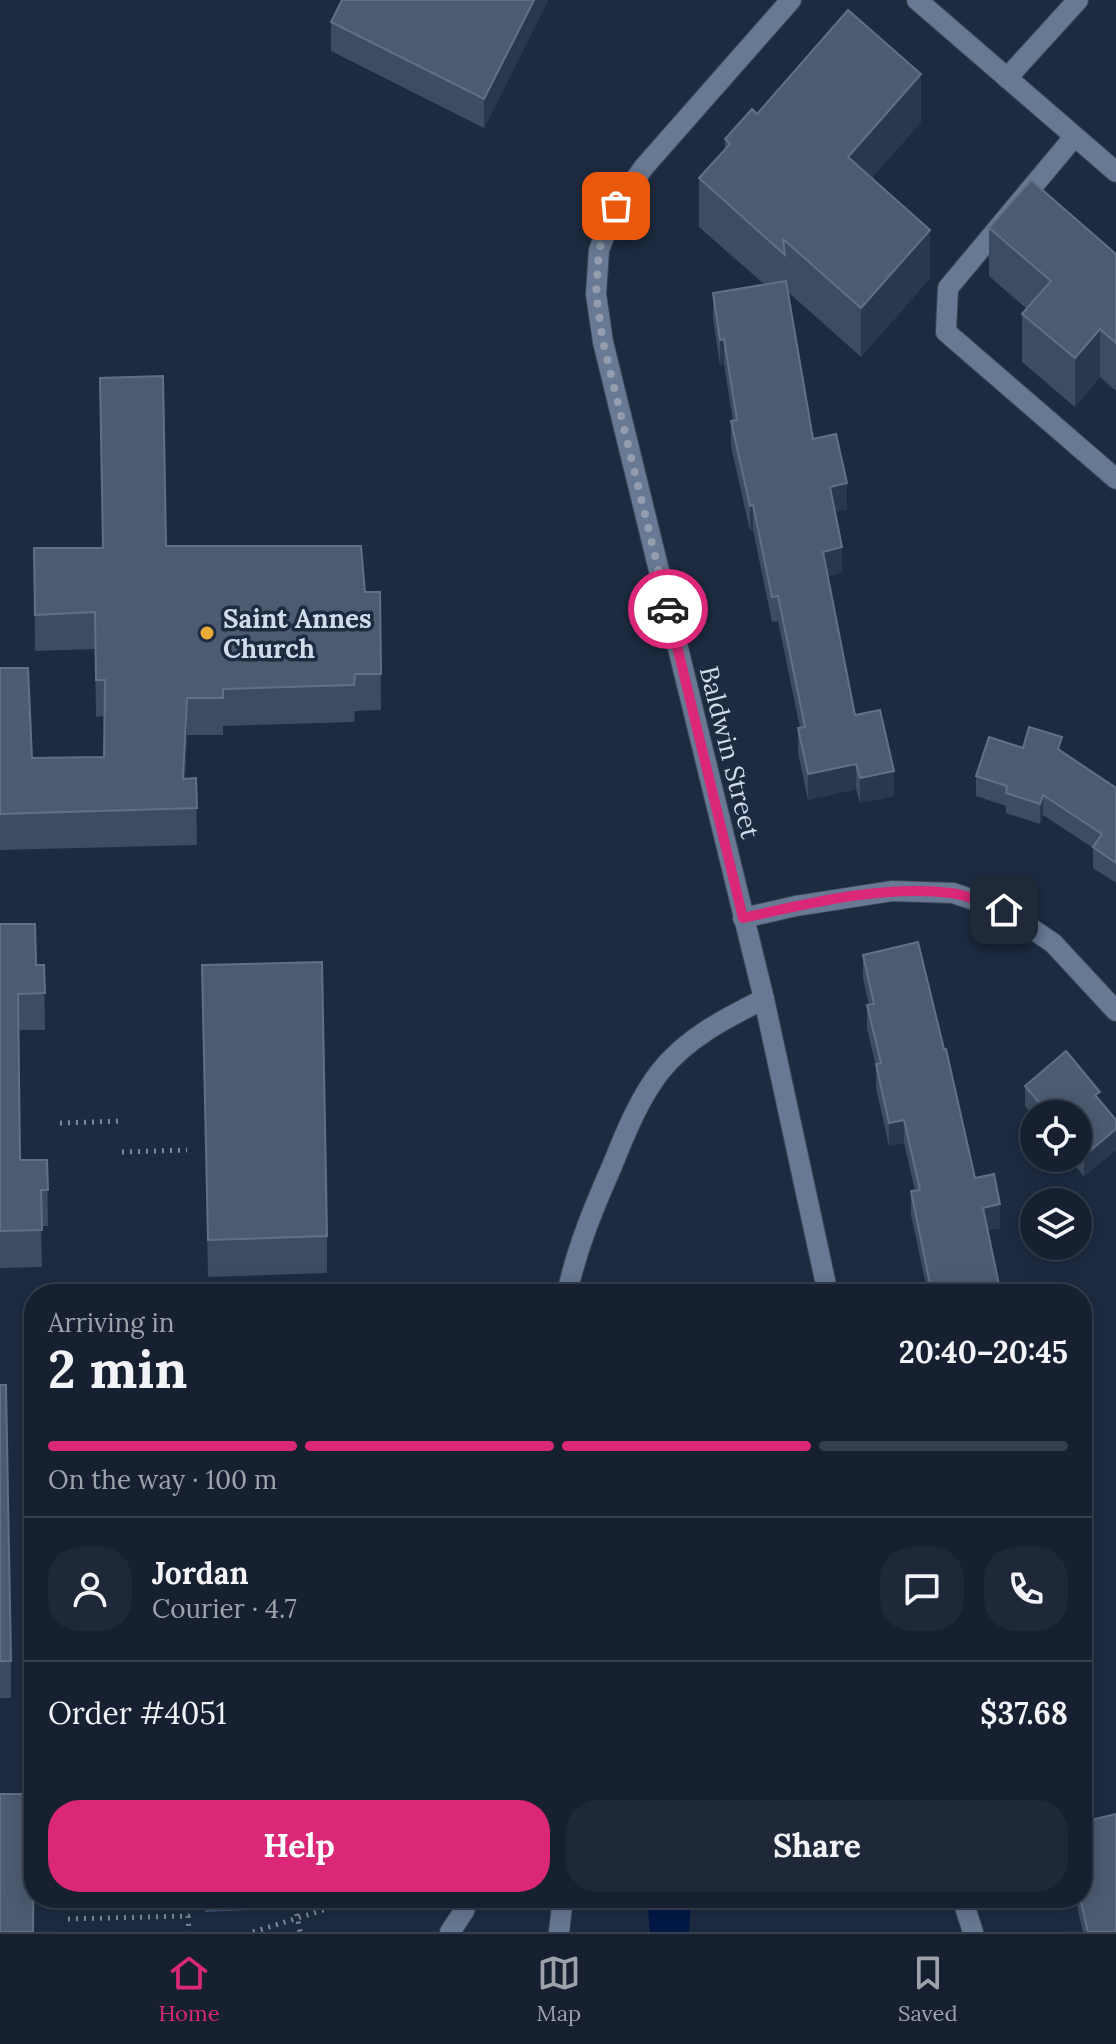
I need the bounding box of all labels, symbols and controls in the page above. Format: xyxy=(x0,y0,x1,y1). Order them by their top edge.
pin xyxy=(582,172,650,240)
icon: bag xyxy=(594,184,638,228)
courier xyxy=(628,569,708,649)
icon: car xyxy=(646,587,690,631)
place label: Saint Annes Church xyxy=(223,602,372,665)
marker: Saint Annes Church xyxy=(198,624,216,642)
street label: Baldwin Street xyxy=(693,662,767,842)
pin xyxy=(970,876,1038,944)
icon: home xyxy=(982,888,1026,932)
map controls xyxy=(1020,1100,1092,1260)
button: locate xyxy=(1020,1100,1092,1172)
button: layers xyxy=(1020,1188,1092,1260)
text: Arriving in xyxy=(48,1306,175,1339)
text: 20:40–20:45 xyxy=(899,1333,1068,1371)
text: 2 min xyxy=(48,1336,187,1402)
text: On the way · 100 m xyxy=(48,1463,277,1496)
button: person xyxy=(48,1547,132,1631)
button: chat xyxy=(880,1547,964,1631)
button: phone xyxy=(984,1547,1068,1631)
text: Jordan xyxy=(152,1554,249,1592)
text: Courier · 4.7 xyxy=(152,1592,297,1625)
text: Order #4051 xyxy=(48,1694,227,1732)
text: $37.68 xyxy=(980,1694,1068,1732)
button: Help xyxy=(48,1800,550,1892)
button: Share xyxy=(566,1800,1068,1892)
tab: Home xyxy=(158,1951,220,2027)
tab: Map xyxy=(536,1951,581,2027)
tab: Saved xyxy=(898,1951,958,2027)

